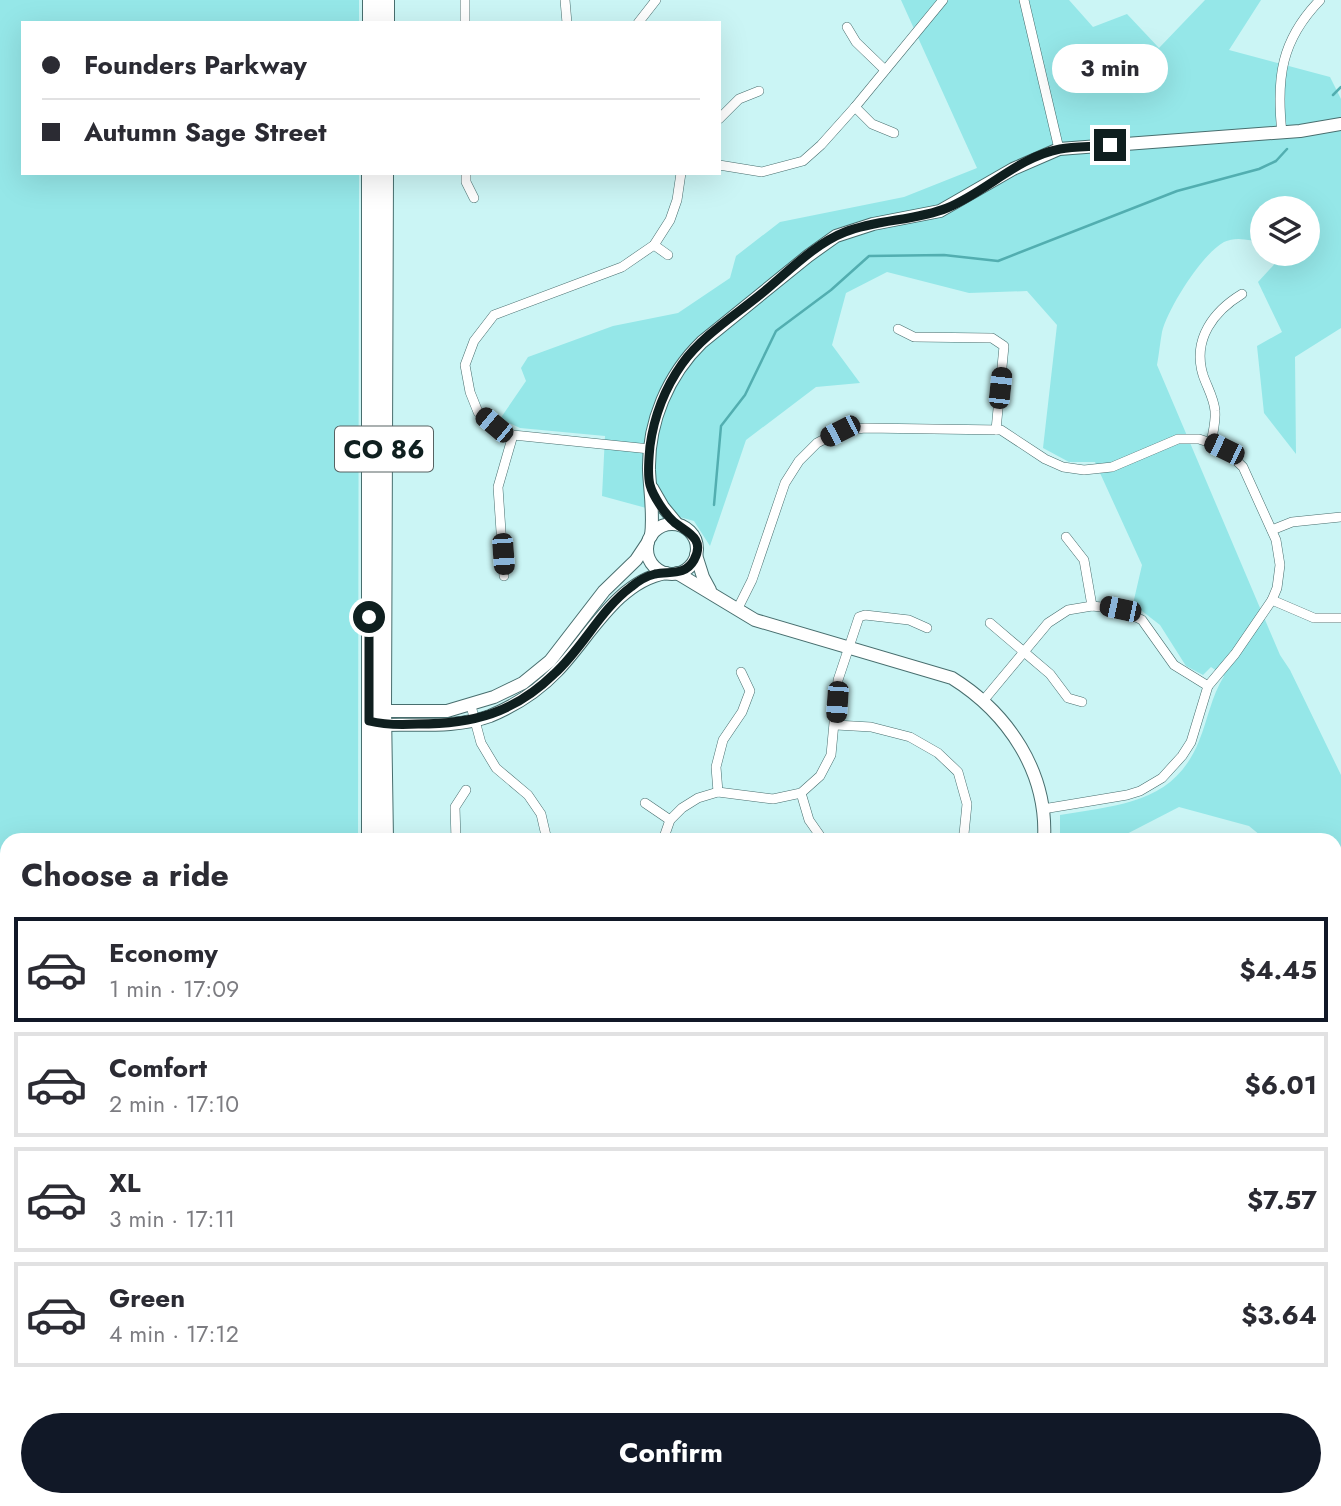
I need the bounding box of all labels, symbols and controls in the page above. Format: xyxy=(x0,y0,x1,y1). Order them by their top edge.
callout: 3 min xyxy=(1052,44,1168,92)
text: Founders Parkway xyxy=(84,46,307,84)
text: 3 min xyxy=(1080,51,1140,85)
text: Autumn Sage Street xyxy=(84,113,327,151)
route end xyxy=(1094,129,1126,161)
map controls xyxy=(1250,196,1320,266)
button: layers xyxy=(1250,196,1320,266)
car xyxy=(988,366,1013,410)
car xyxy=(472,403,517,447)
car xyxy=(817,412,864,450)
road number: CO 86 xyxy=(335,426,433,471)
car xyxy=(1201,430,1248,468)
car xyxy=(492,532,515,576)
car xyxy=(1098,594,1143,624)
route start xyxy=(353,601,385,633)
car xyxy=(826,680,849,724)
text: Choose a ride xyxy=(21,852,229,898)
text: Economy xyxy=(109,934,218,972)
icon: car xyxy=(25,938,88,1001)
text: $4.45 xyxy=(1239,951,1317,989)
text: 1 min · 17:09 xyxy=(109,972,239,1006)
text: Comfort xyxy=(109,1049,207,1087)
icon: car xyxy=(25,1053,88,1116)
text: $6.01 xyxy=(1245,1066,1317,1104)
text: 2 min · 17:10 xyxy=(109,1087,239,1121)
text: XL xyxy=(109,1164,141,1202)
icon: car xyxy=(25,1168,88,1231)
text: $7.57 xyxy=(1247,1181,1317,1219)
text: 3 min · 17:11 xyxy=(109,1202,235,1236)
text: Green xyxy=(109,1279,185,1317)
icon: car xyxy=(25,1283,88,1346)
text: $3.64 xyxy=(1241,1296,1317,1334)
text: 4 min · 17:12 xyxy=(109,1317,239,1351)
button: Confirm xyxy=(21,1413,1321,1493)

